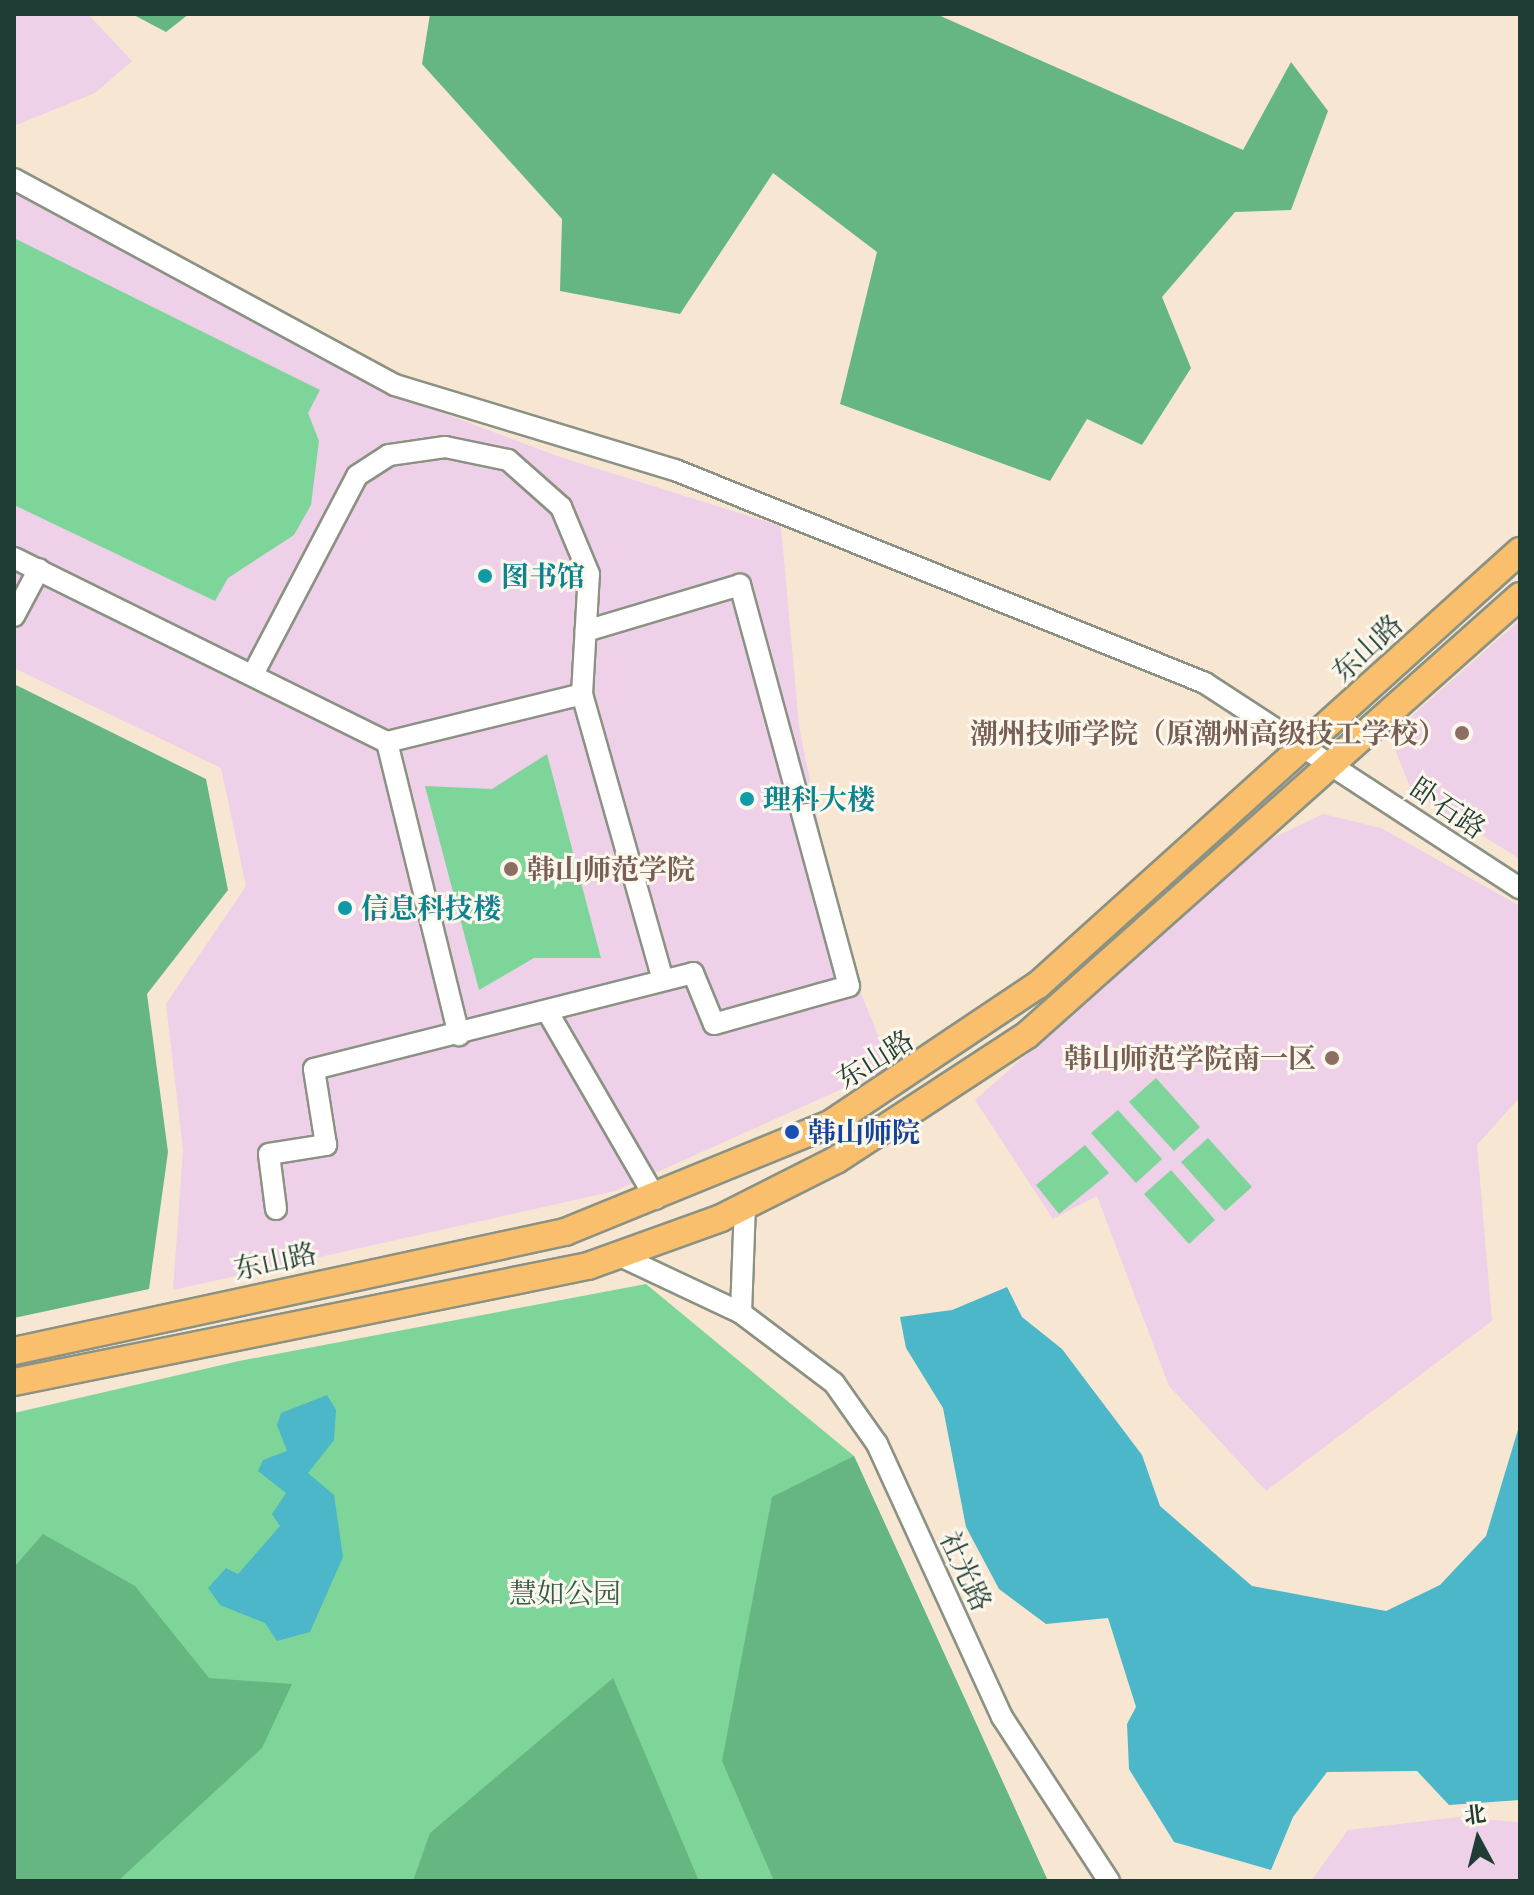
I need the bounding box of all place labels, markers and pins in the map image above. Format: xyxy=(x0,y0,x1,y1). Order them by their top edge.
place label: 图书馆 xyxy=(501,559,585,593)
marker: 图书馆 xyxy=(476,567,494,585)
place label: 潮州技师学院（原潮州高级技工学校） xyxy=(970,716,1446,750)
marker: 潮州技师学院（原潮州高级技工学校） xyxy=(1453,724,1471,742)
place label: 理科大楼 xyxy=(763,782,875,816)
marker: 理科大楼 xyxy=(738,790,756,808)
place label: 韩山师范学院 xyxy=(527,852,695,886)
marker: 韩山师范学院 xyxy=(502,860,520,878)
place label: 信息科技楼 xyxy=(361,891,501,925)
marker: 信息科技楼 xyxy=(336,899,354,917)
place label: 韩山师范学院南一区 xyxy=(1064,1041,1316,1075)
marker: 韩山师范学院南一区 xyxy=(1323,1049,1341,1067)
place label: 韩山师院 xyxy=(808,1115,920,1149)
marker: 韩山师院 xyxy=(783,1123,801,1141)

